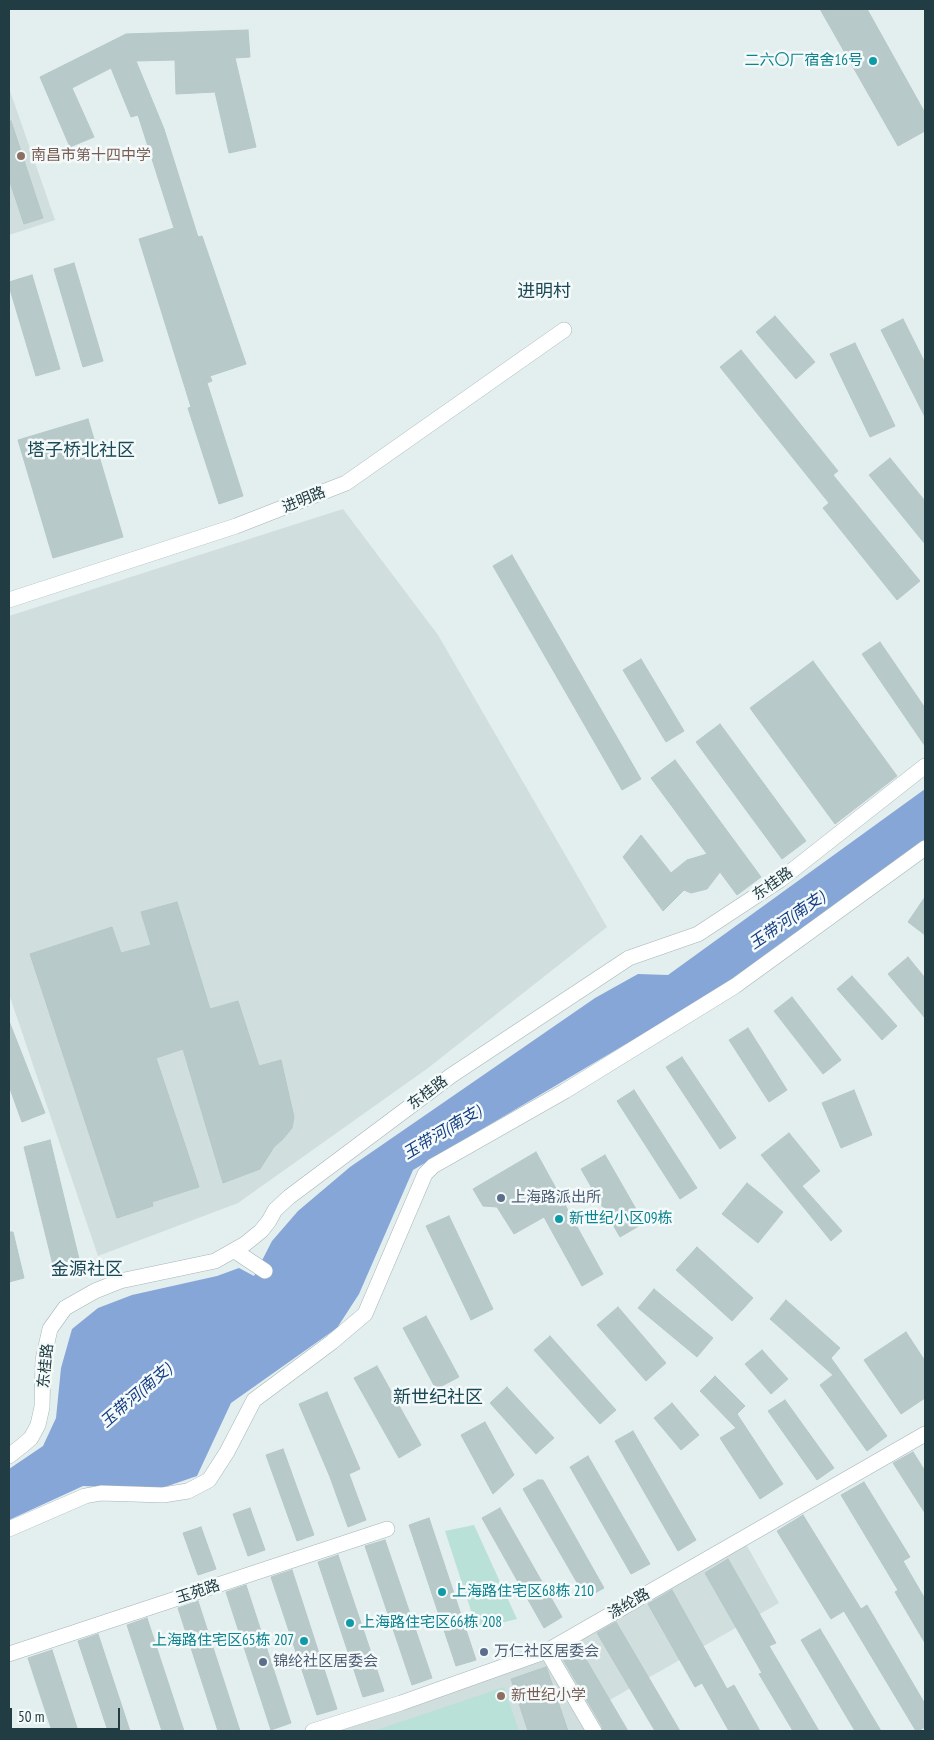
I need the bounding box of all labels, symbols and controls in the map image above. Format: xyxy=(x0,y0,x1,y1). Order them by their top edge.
place label: 二六〇厂宿舍16号 xyxy=(745,52,863,70)
marker: 二六〇厂宿舍16号 xyxy=(867,55,879,67)
place label: 南昌市第十四中学 xyxy=(31,147,151,165)
marker: 南昌市第十四中学 xyxy=(15,150,27,162)
district label: 进明村 xyxy=(517,281,571,303)
district label: 塔子桥北社区 xyxy=(27,440,135,462)
street label: 进明路 xyxy=(280,483,328,517)
street label: 东桂路 xyxy=(749,864,797,904)
water label: 玉带河(南支) xyxy=(746,888,828,954)
street label: 东桂路 xyxy=(405,1072,451,1114)
water label: 玉带河(南支) xyxy=(400,1102,484,1164)
place label: 上海路派出所 xyxy=(511,1189,601,1207)
marker: 上海路派出所 xyxy=(495,1192,507,1204)
place label: 新世纪小区09栋 xyxy=(569,1210,672,1228)
marker: 新世纪小区09栋 xyxy=(553,1213,565,1225)
district label: 金源社区 xyxy=(51,1259,123,1281)
street label: 东桂路 xyxy=(35,1343,57,1389)
water label: 玉带河(南支) xyxy=(97,1360,175,1432)
district label: 新世纪社区 xyxy=(393,1387,483,1409)
street label: 玉苑路 xyxy=(174,1576,222,1608)
place label: 上海路住宅区68栋 210 xyxy=(452,1583,594,1601)
street label: 涤纶路 xyxy=(605,1585,653,1623)
marker: 上海路住宅区68栋 210 xyxy=(436,1586,448,1598)
place label: 上海路住宅区66栋 208 xyxy=(360,1614,502,1632)
marker: 上海路住宅区66栋 208 xyxy=(344,1617,356,1629)
place label: 上海路住宅区65栋 207 xyxy=(152,1632,294,1650)
marker: 上海路住宅区65栋 207 xyxy=(298,1635,310,1647)
place label: 万仁社区居委会 xyxy=(494,1643,599,1661)
marker: 万仁社区居委会 xyxy=(478,1646,490,1658)
place label: 锦纶社区居委会 xyxy=(273,1653,378,1671)
marker: 锦纶社区居委会 xyxy=(257,1656,269,1668)
place label: 新世纪小学 xyxy=(511,1687,586,1705)
marker: 新世纪小学 xyxy=(495,1690,507,1702)
scale bar xyxy=(12,1698,122,1730)
text: 50 m xyxy=(18,1707,44,1726)

